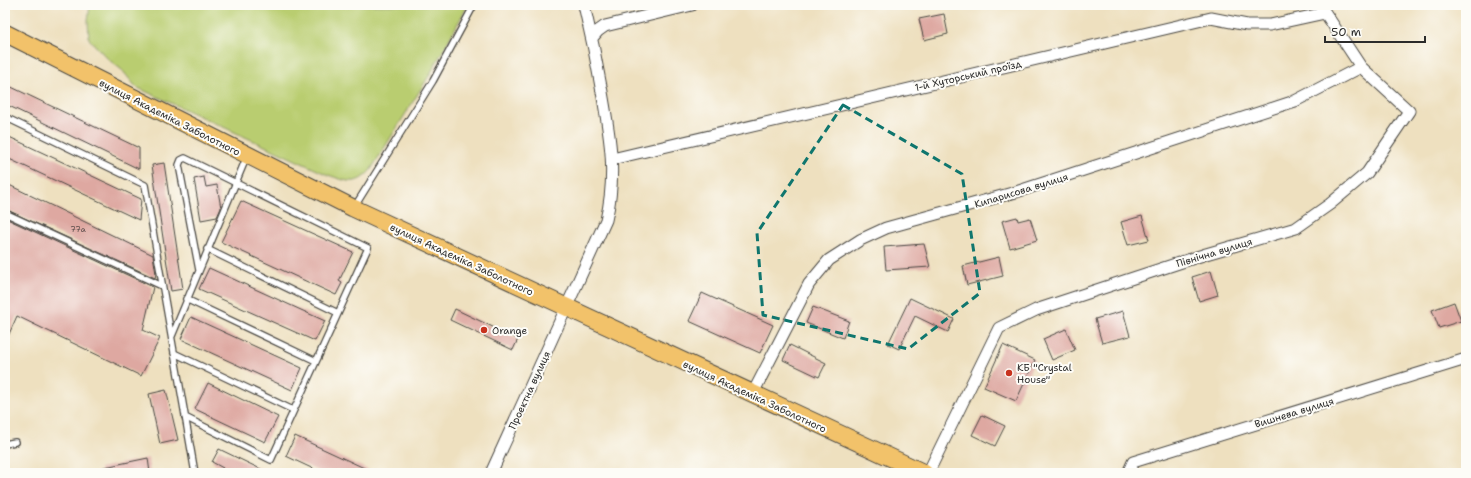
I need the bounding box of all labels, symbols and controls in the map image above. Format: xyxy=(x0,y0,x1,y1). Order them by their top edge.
scale bar xyxy=(1325,18,1425,44)
text: 50 m xyxy=(1331,24,1361,40)
street label: 1-й Хуторський проїзд xyxy=(914,57,1023,94)
street label: вулиця Академіка Заболотного xyxy=(97,76,242,159)
street label: Кипарисова вулиця xyxy=(973,170,1070,211)
street label: вулиця Академіка Заболотного xyxy=(388,220,535,298)
house number: 77а xyxy=(70,224,86,235)
street label: Північна вулиця xyxy=(1175,235,1254,270)
place label: Orange xyxy=(492,324,528,337)
marker: Orange xyxy=(479,325,489,335)
street label: Проектна вулиця xyxy=(506,349,553,431)
street label: вулиця Академіка Заболотного xyxy=(681,357,828,435)
place label: КБ "Crystal House" xyxy=(1017,361,1072,386)
marker: КБ "Crystal House" xyxy=(1004,368,1014,378)
street label: Вишнева вулиця xyxy=(1253,394,1335,431)

